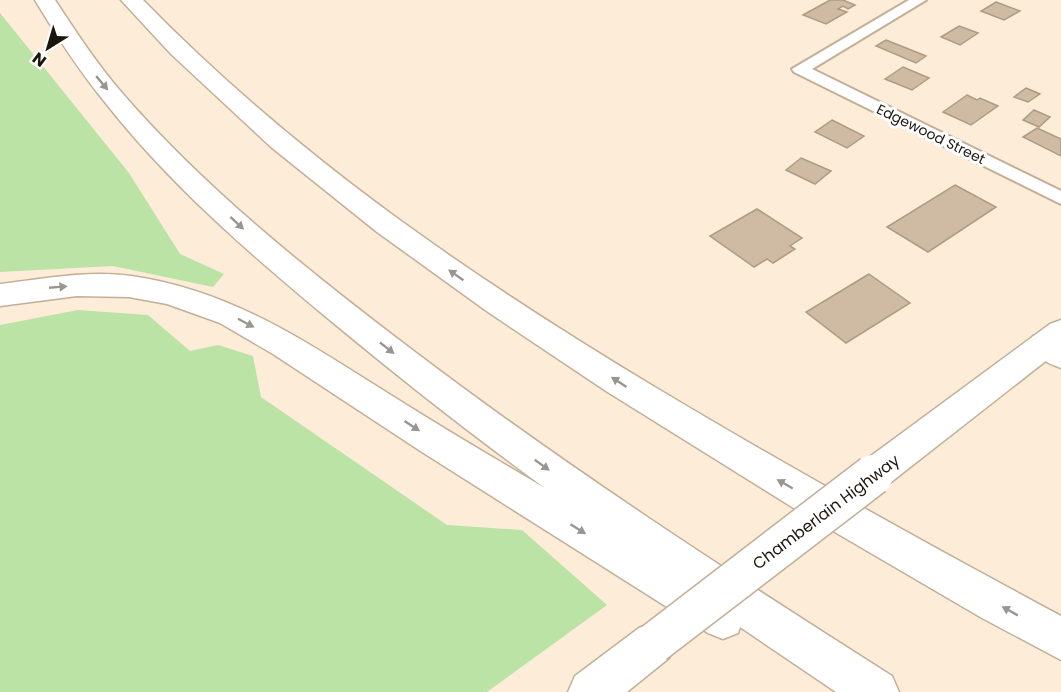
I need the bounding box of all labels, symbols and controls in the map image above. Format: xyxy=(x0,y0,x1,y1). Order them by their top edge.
north arrow xyxy=(18,18,78,78)
text: N xyxy=(28,47,51,72)
one-way arrow xyxy=(95,75,108,91)
street label: Edgewood Street xyxy=(873,99,989,169)
one-way arrow xyxy=(230,216,245,230)
one-way arrow xyxy=(448,270,464,281)
one-way arrow xyxy=(49,282,68,292)
one-way arrow xyxy=(238,318,255,328)
one-way arrow xyxy=(379,342,394,354)
one-way arrow xyxy=(611,377,627,388)
one-way arrow xyxy=(404,421,420,432)
street label: Chamberlain Highway xyxy=(748,449,904,575)
one-way arrow xyxy=(534,459,550,471)
one-way arrow xyxy=(776,479,793,489)
one-way arrow xyxy=(570,523,586,534)
one-way arrow xyxy=(1001,606,1018,616)

